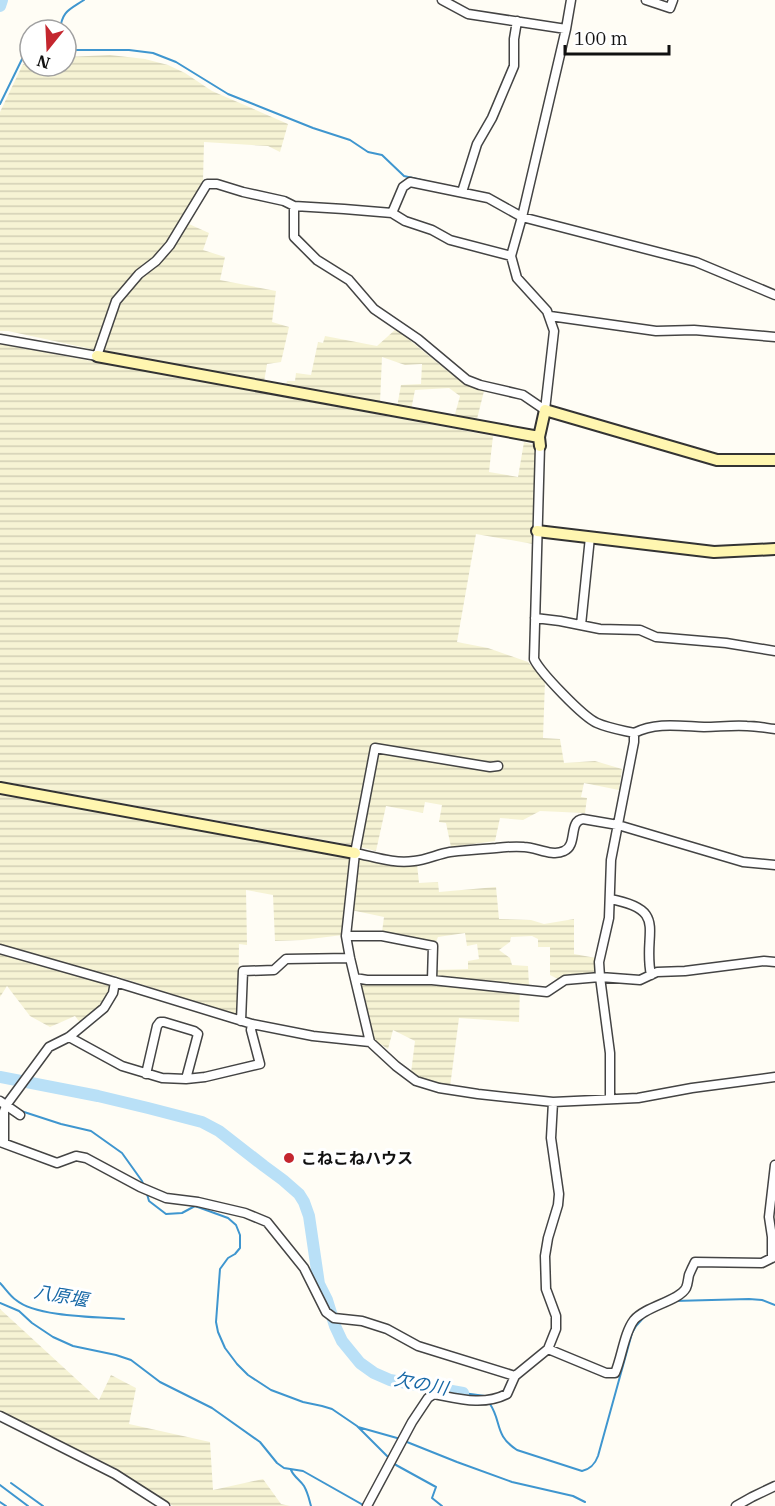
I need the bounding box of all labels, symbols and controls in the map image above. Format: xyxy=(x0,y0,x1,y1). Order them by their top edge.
north arrow xyxy=(18,18,78,78)
scale bar xyxy=(565,18,668,56)
text: 100 m xyxy=(574,27,628,50)
text: N xyxy=(34,51,52,74)
place label: こねこねハウス xyxy=(301,1148,413,1168)
marker: こねこねハウス xyxy=(282,1151,296,1165)
water label: 八原堰 xyxy=(33,1279,93,1312)
water label: 欠の川 xyxy=(392,1367,452,1400)

